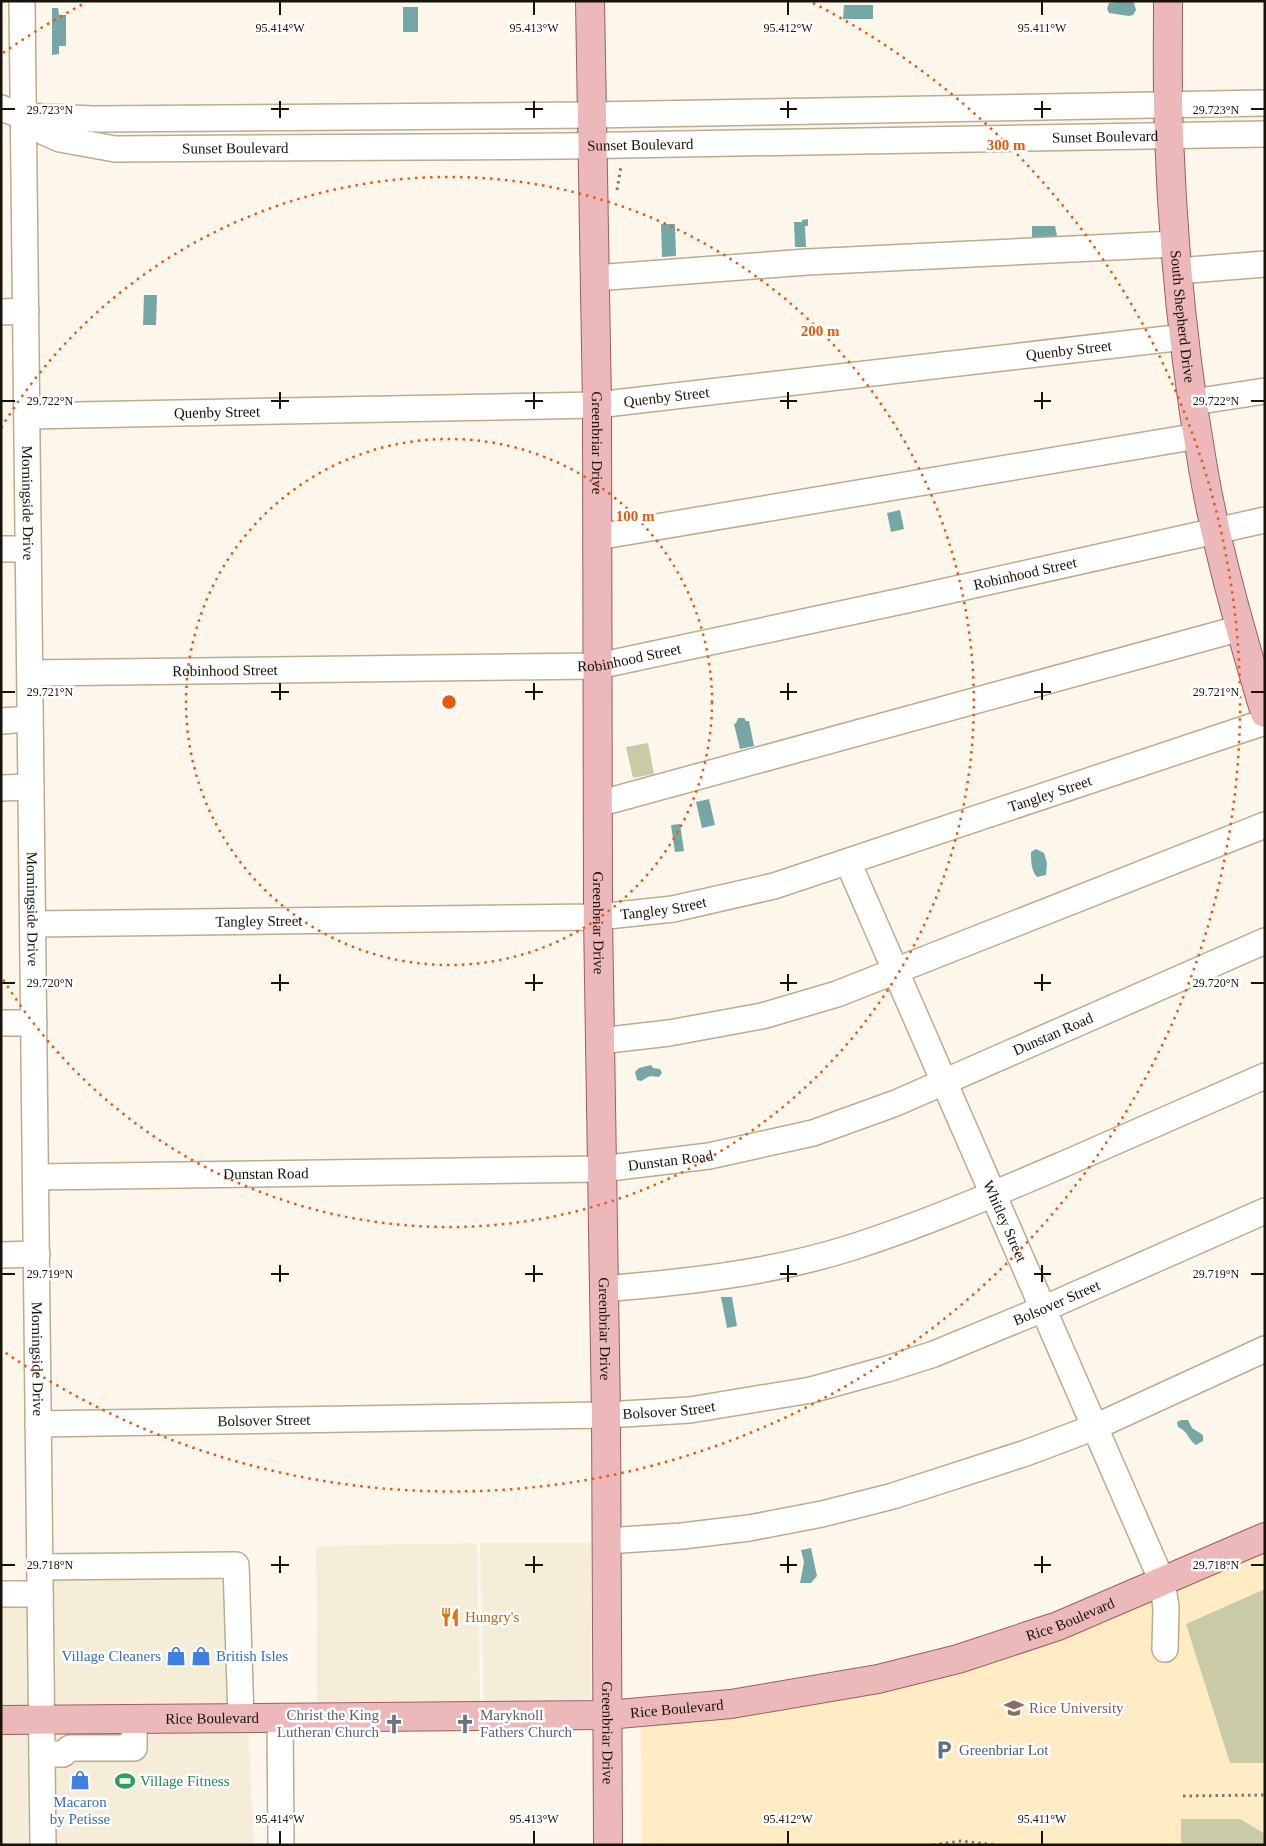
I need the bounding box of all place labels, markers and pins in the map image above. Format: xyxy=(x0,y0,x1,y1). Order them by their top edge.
centre of rings xyxy=(440,693,458,711)
restaurant icon: Hungry's xyxy=(439,1606,461,1628)
place label: Hungry's xyxy=(465,1609,520,1625)
shop icon: Village Cleaners xyxy=(165,1645,187,1667)
shop icon: British Isles xyxy=(190,1645,212,1667)
place label: Village Cleaners xyxy=(62,1648,161,1664)
place label: British Isles xyxy=(216,1648,288,1664)
school or university icon: Rice University xyxy=(1003,1697,1025,1719)
place label: Rice University xyxy=(1029,1700,1124,1716)
place label: Christ the King Lutheran Church xyxy=(277,1707,379,1740)
place label: Maryknoll Fathers Church xyxy=(480,1707,573,1740)
church icon: Christ the King Lutheran Church xyxy=(383,1713,405,1735)
church icon: Maryknoll Fathers Church xyxy=(454,1713,476,1735)
parking icon: Greenbriar Lot xyxy=(933,1739,955,1761)
place label: Greenbriar Lot xyxy=(959,1742,1049,1758)
shop icon: Macaron by Petisse xyxy=(69,1769,91,1791)
sports icon: Village Fitness xyxy=(114,1770,136,1792)
place label: Village Fitness xyxy=(140,1773,230,1789)
place label: Macaron by Petisse xyxy=(50,1794,111,1827)

